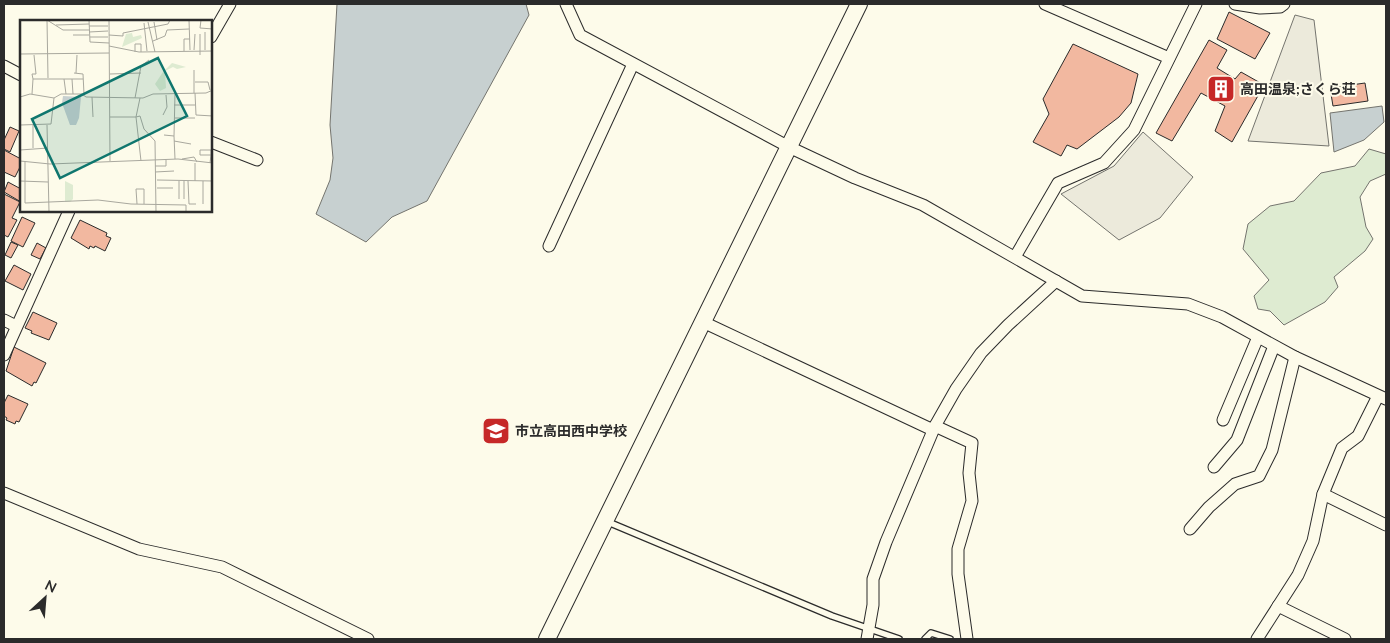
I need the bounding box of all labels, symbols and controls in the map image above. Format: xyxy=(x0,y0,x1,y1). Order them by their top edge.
inset map xyxy=(20,20,212,212)
building icon: 高田温泉;さくら荘 xyxy=(1206,74,1236,104)
place label: 高田温泉;さくら荘 xyxy=(1240,80,1356,97)
school or university icon: 市立高田西中学校 xyxy=(481,416,511,446)
place label: 市立高田西中学校 xyxy=(515,422,627,439)
north arrow xyxy=(20,573,70,623)
text: N xyxy=(42,576,59,596)

